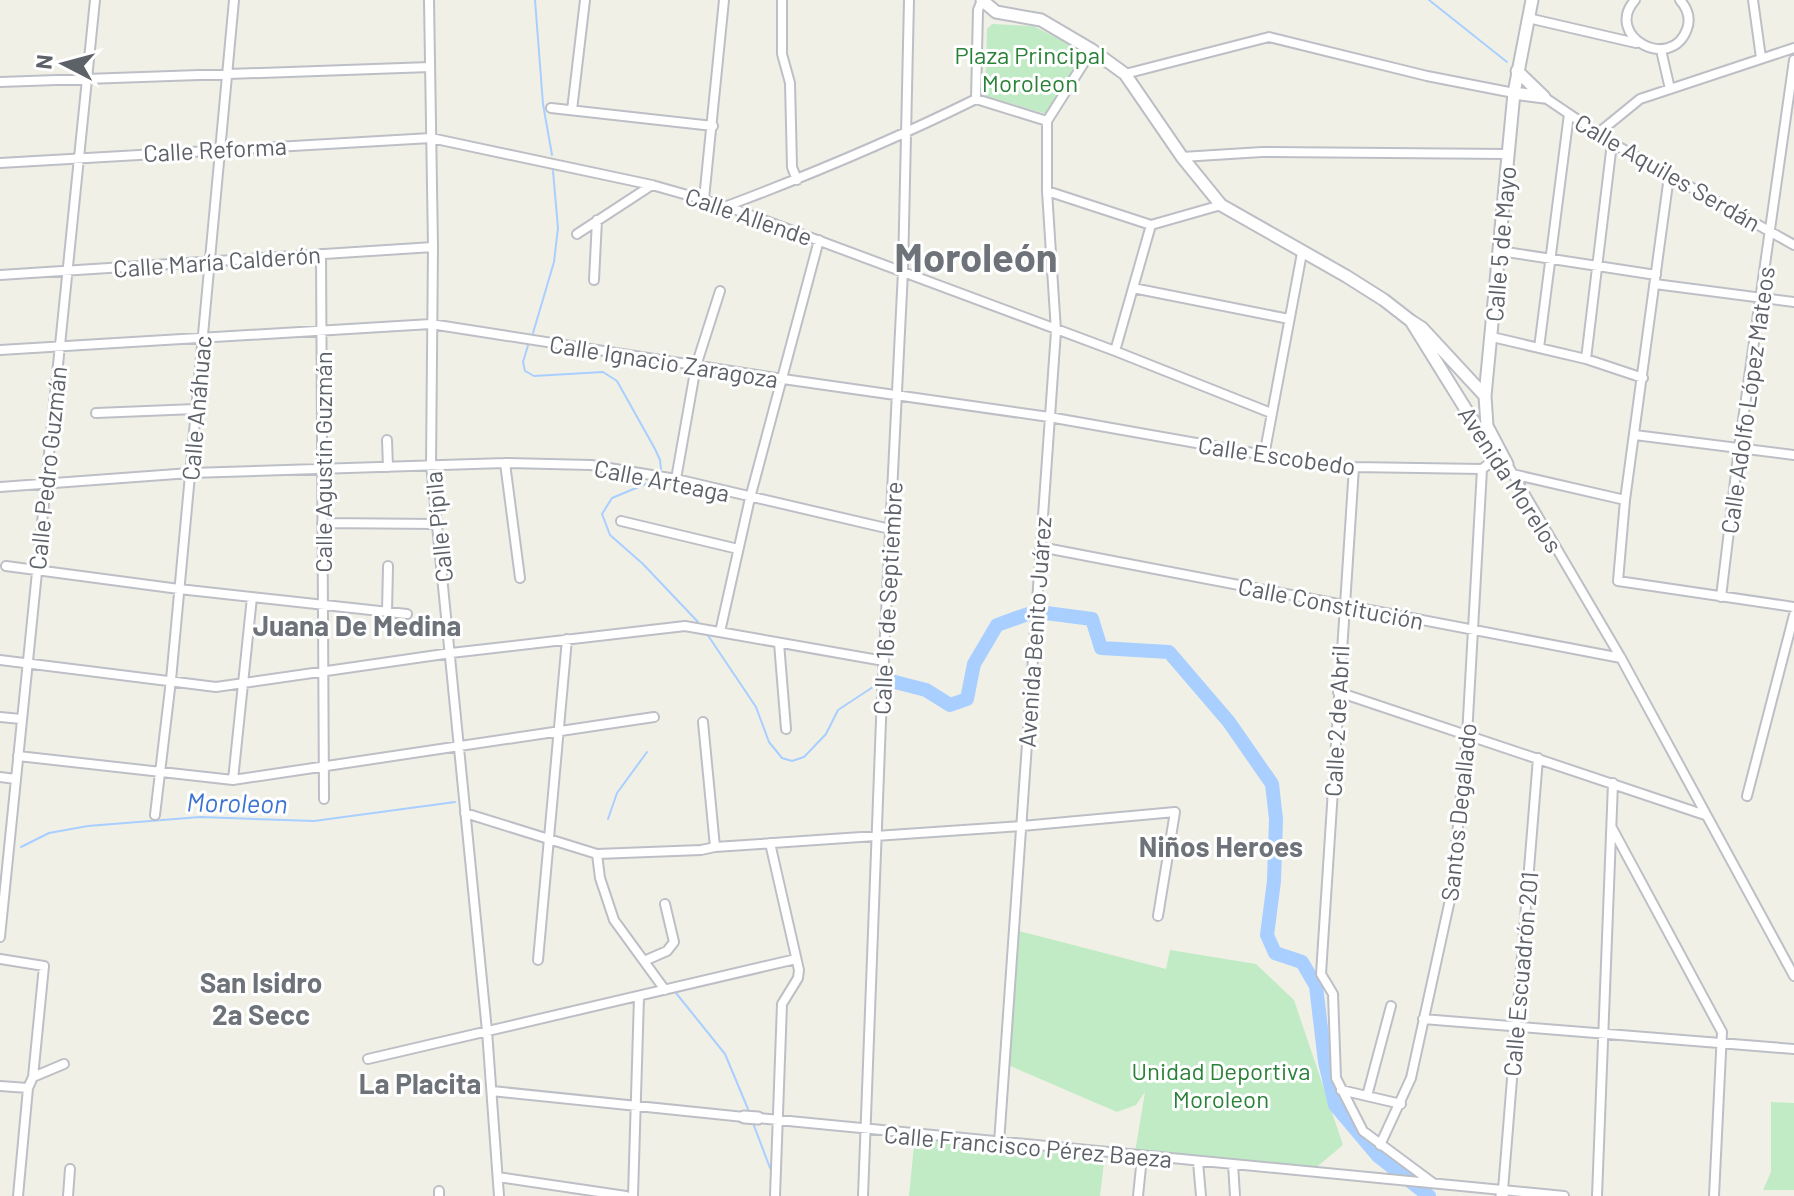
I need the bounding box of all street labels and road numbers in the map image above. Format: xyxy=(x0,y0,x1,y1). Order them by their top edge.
street label: Calle Aquiles Serdán xyxy=(1570,107,1766,237)
street label: Calle Reforma xyxy=(142,131,288,167)
street label: Calle 5 de Mayo xyxy=(1479,165,1521,323)
street label: Calle Allende xyxy=(682,181,816,251)
street label: Calle María Calderón xyxy=(112,239,322,283)
street label: Calle Adolfo López Mateos xyxy=(1714,265,1780,535)
street label: Calle Ignacio Zaragoza xyxy=(548,329,780,393)
street label: Calle Anáhuac xyxy=(175,334,217,482)
street label: Calle Agustín Guzmán xyxy=(308,351,337,573)
street label: Calle Pedro Guzmán xyxy=(22,365,72,571)
street label: Avenida Morelos xyxy=(1453,400,1569,558)
street label: Calle Escobedo xyxy=(1196,430,1358,480)
street label: Calle Arteaga xyxy=(592,453,732,507)
street label: Calle Pípila xyxy=(418,470,458,584)
street label: Calle 16 de Septiembre xyxy=(866,481,908,715)
street label: Avenida Benito Juárez xyxy=(1011,516,1057,748)
street label: Calle Constitución xyxy=(1236,571,1426,635)
street label: Calle 2 de Abril xyxy=(1318,644,1354,798)
street label: Santos Degallado xyxy=(1434,721,1482,903)
street label: Calle Escuadrón 201 xyxy=(1497,870,1543,1078)
street label: Calle Francisco Pérez Baeza xyxy=(883,1119,1173,1173)

